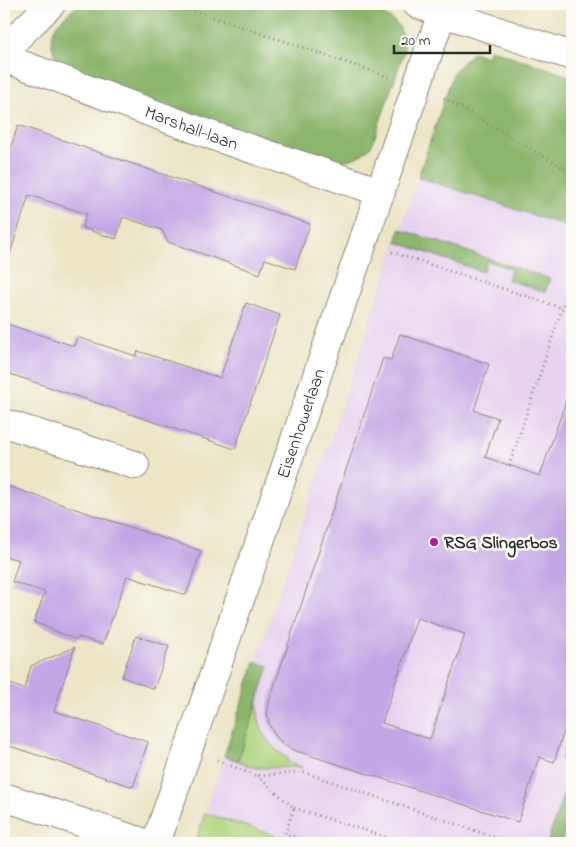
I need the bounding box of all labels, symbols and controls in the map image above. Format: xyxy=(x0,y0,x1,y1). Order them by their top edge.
scale bar xyxy=(394,22,490,54)
text: 20 m xyxy=(401,30,431,52)
street label: Marshall-laan xyxy=(140,100,241,158)
street label: Eisenhowerlaan xyxy=(271,365,334,483)
place label: RSG Slingerbos xyxy=(444,531,558,558)
marker: RSG Slingerbos xyxy=(428,536,440,548)

